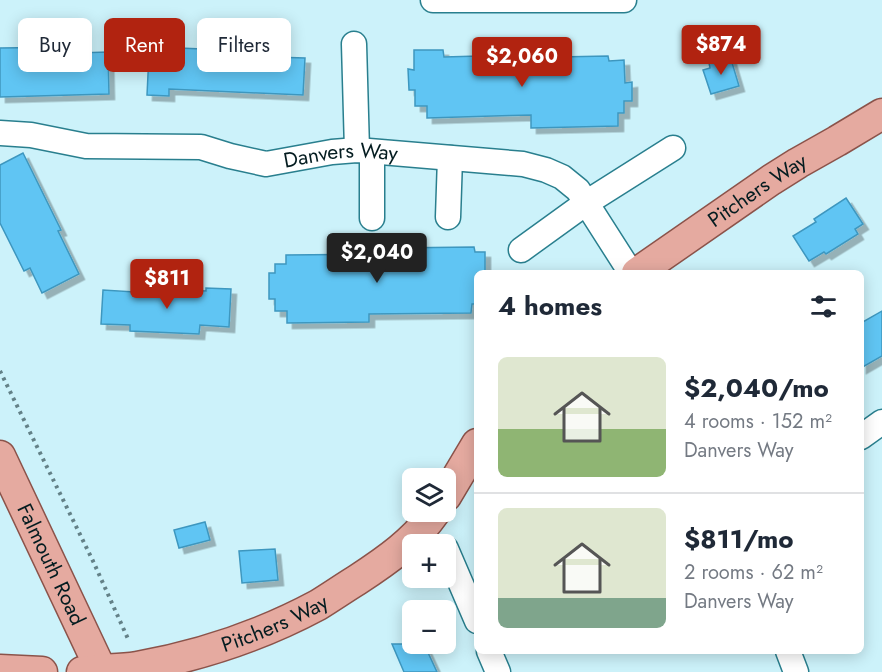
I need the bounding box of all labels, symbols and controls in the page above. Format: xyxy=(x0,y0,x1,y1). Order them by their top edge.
chip: Buy xyxy=(18,18,92,72)
chip: Rent xyxy=(104,18,185,72)
chip: Filters xyxy=(197,18,291,72)
pin: $874 xyxy=(685,25,757,76)
text: $874 xyxy=(696,30,746,59)
pin: $2,060 xyxy=(473,37,571,88)
text: $2,060 xyxy=(486,42,558,71)
street label: Danvers Way xyxy=(281,135,400,176)
street label: Pitchers Way xyxy=(702,146,813,235)
pin: $2,040 xyxy=(328,233,426,284)
text: $2,040 xyxy=(341,238,413,267)
pin: $811 xyxy=(131,259,203,310)
text: $811 xyxy=(144,264,190,293)
text: 4 homes xyxy=(498,287,602,325)
icon: filters xyxy=(807,290,840,323)
text: $2,040/mo xyxy=(684,369,829,407)
icon: home xyxy=(546,381,618,453)
text: 4 rooms · 152 m² xyxy=(684,407,832,436)
text: Danvers Way xyxy=(684,436,793,465)
map controls xyxy=(402,468,456,654)
button: layers xyxy=(402,468,456,522)
street label: Falmouth Road xyxy=(10,499,93,630)
text: $811/mo xyxy=(684,520,794,558)
icon: home xyxy=(546,532,618,604)
button: + xyxy=(402,534,456,588)
text: 2 rooms · 62 m² xyxy=(684,558,823,587)
street label: Pitchers Way xyxy=(217,587,335,660)
text: Danvers Way xyxy=(684,587,793,616)
button: − xyxy=(402,600,456,654)

